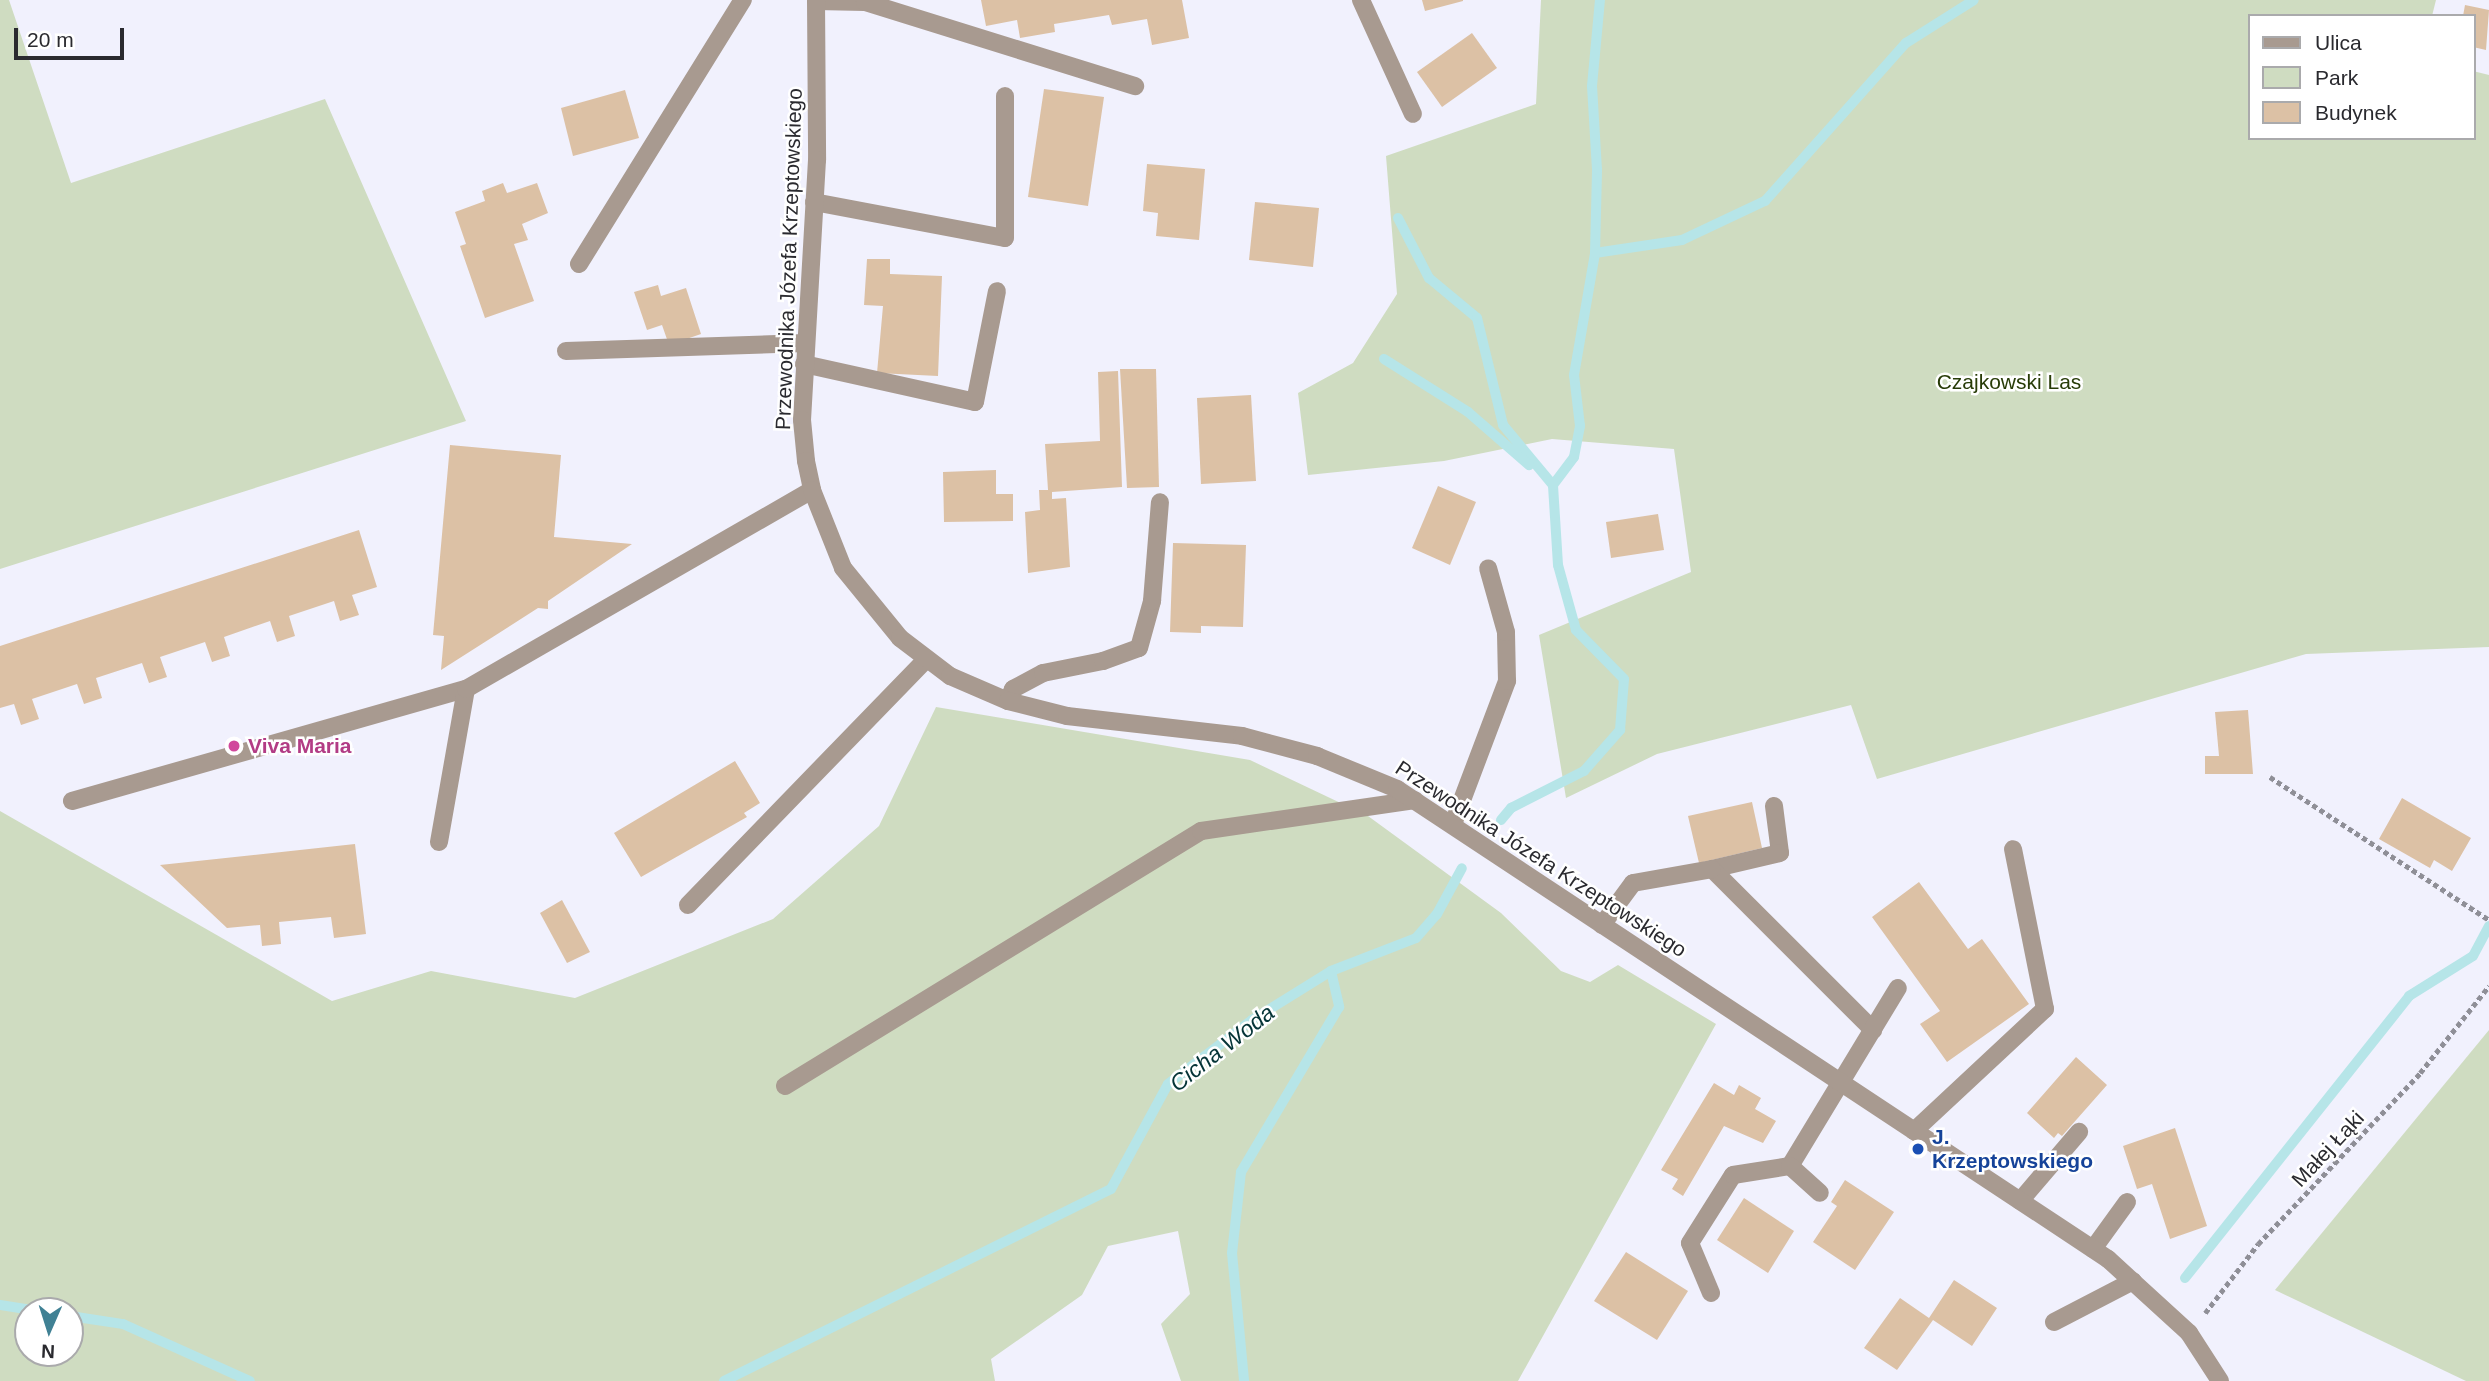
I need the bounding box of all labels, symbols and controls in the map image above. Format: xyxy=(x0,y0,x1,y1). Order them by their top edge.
scale bar xyxy=(18,14,128,58)
legend xyxy=(2248,14,2475,140)
text: 20 m xyxy=(27,28,74,51)
text: Ulica xyxy=(2315,31,2362,54)
text: Park xyxy=(2315,66,2358,89)
street label: Przewodnika Józefa Krzeptowskiego xyxy=(770,88,808,430)
text: Budynek xyxy=(2315,101,2397,124)
park label: Czajkowski Las xyxy=(1937,369,2081,395)
place label: Viva Maria xyxy=(248,733,352,759)
marker: Viva Maria xyxy=(226,738,242,754)
street label: Przewodnika Józefa Krzeptowskiego xyxy=(1391,755,1691,963)
water label: Cicha Woda xyxy=(1164,999,1280,1097)
street label: Małej Łąki xyxy=(2287,1106,2369,1192)
place label: J. Krzeptowskiego xyxy=(1932,1124,2093,1174)
marker: J. Krzeptowskiego xyxy=(1910,1141,1926,1157)
north arrow xyxy=(14,1297,84,1367)
text: N xyxy=(41,1341,55,1362)

